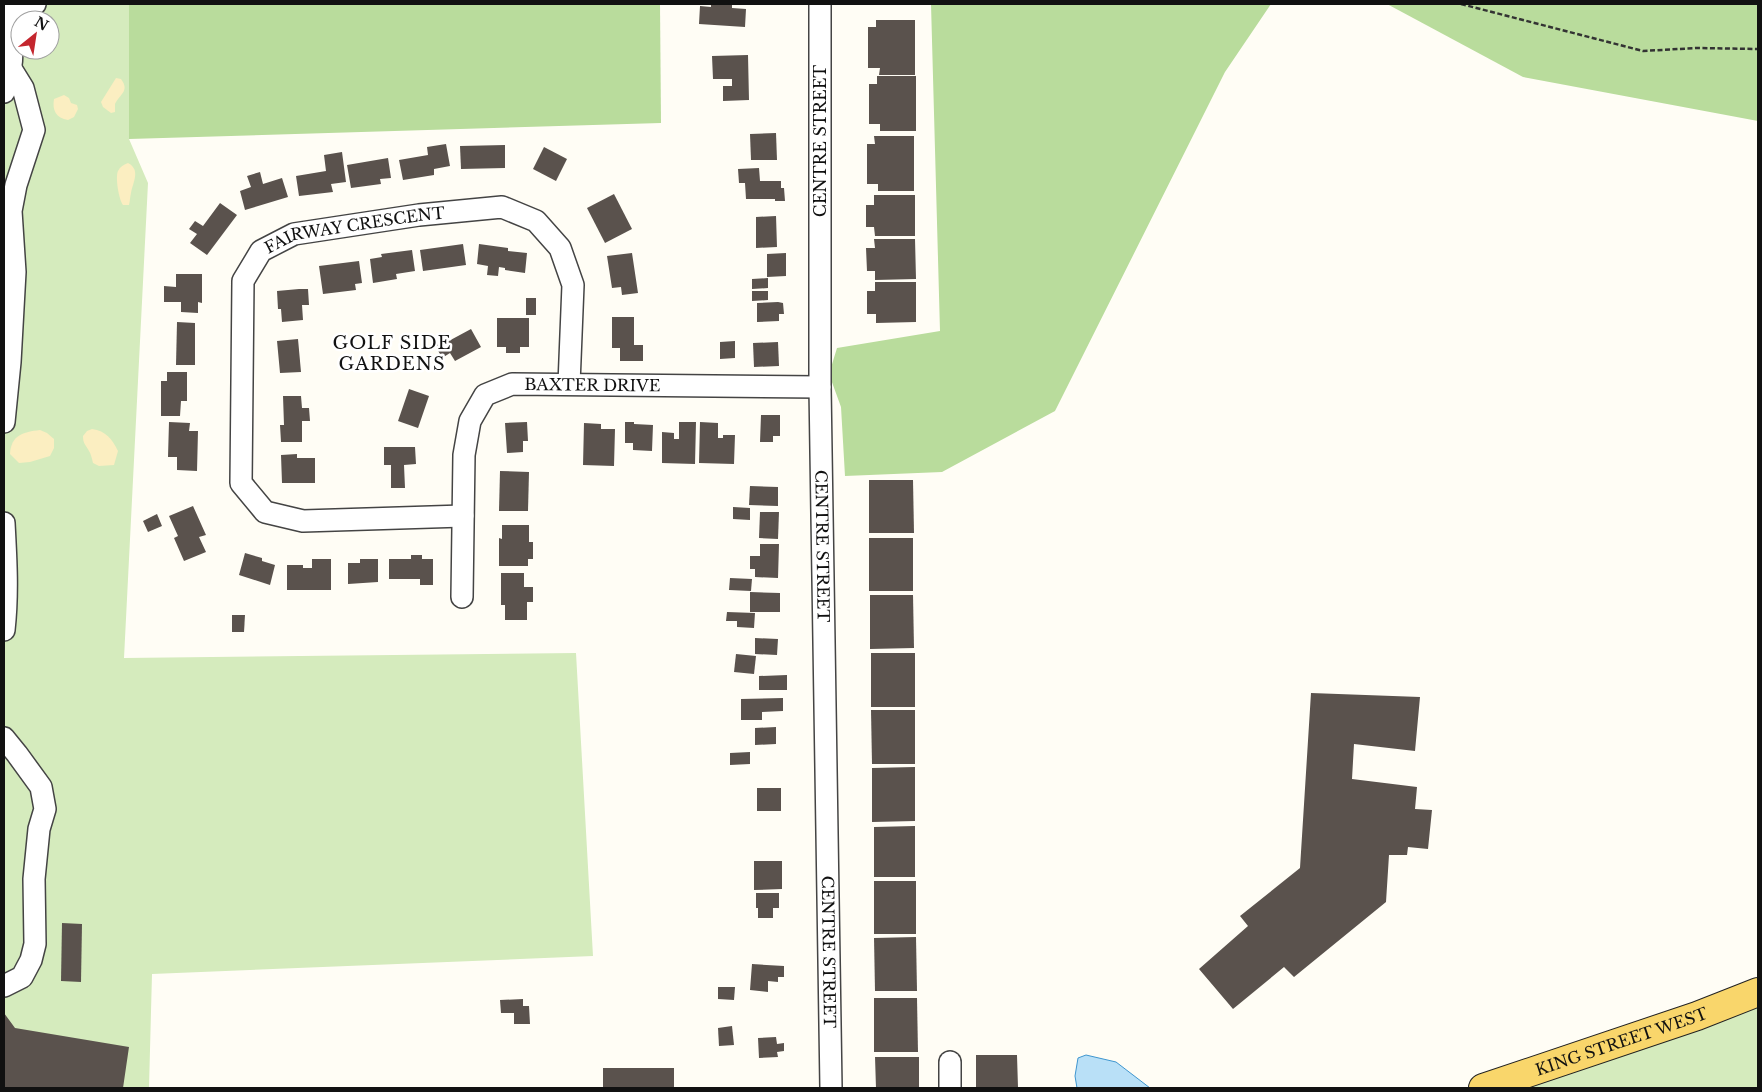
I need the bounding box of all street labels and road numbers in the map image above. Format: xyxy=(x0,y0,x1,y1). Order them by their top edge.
street label: CENTRE STREET xyxy=(810,65,830,217)
street label: FAIRWAY CRESCENT xyxy=(261,203,446,258)
street label: BAXTER DRIVE xyxy=(524,374,660,395)
street label: CENTRE STREET xyxy=(811,470,834,622)
street label: CENTRE STREET xyxy=(818,876,840,1028)
street label: KING STREET WEST xyxy=(1533,1003,1710,1080)

